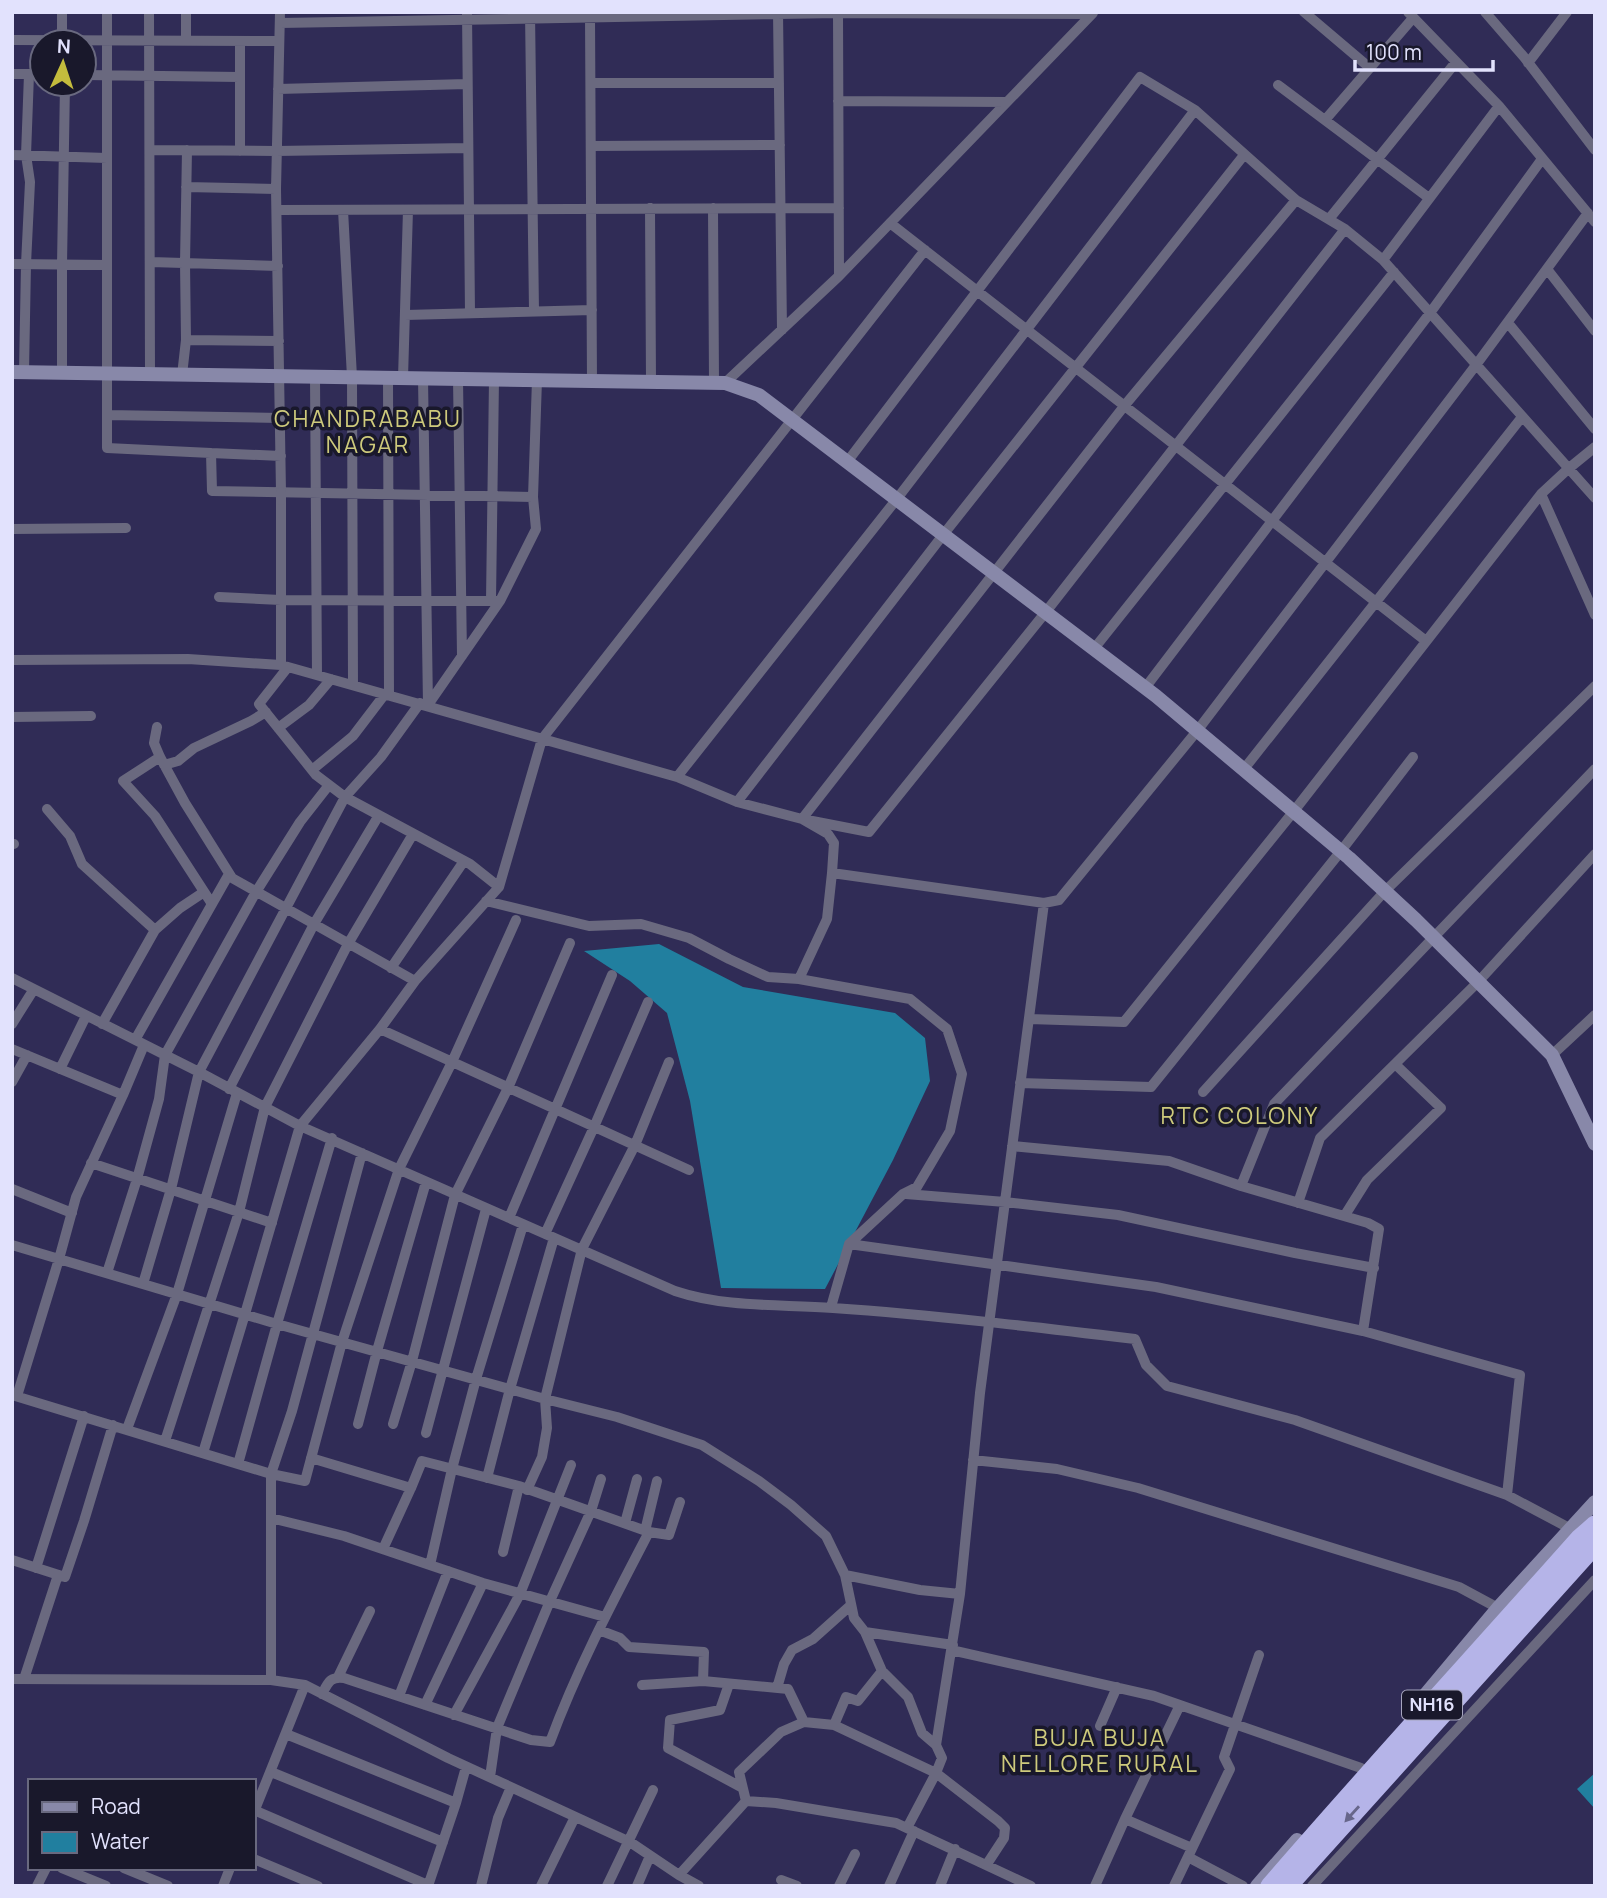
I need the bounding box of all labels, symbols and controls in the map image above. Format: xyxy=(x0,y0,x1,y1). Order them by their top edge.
north arrow xyxy=(28,28,98,98)
scale bar xyxy=(1355,28,1493,72)
text: N xyxy=(56,33,71,59)
text: 100 m xyxy=(1366,38,1422,66)
district label: CHANDRABABU NAGAR xyxy=(274,402,462,460)
district label: RTC COLONY xyxy=(1161,1099,1319,1131)
road number: NH16 xyxy=(1402,1690,1462,1720)
district label: BUJA BUJA NELLORE RURAL xyxy=(1001,1721,1199,1779)
legend xyxy=(28,1779,256,1870)
text: Road xyxy=(91,1792,141,1820)
one-way arrow xyxy=(1344,1805,1360,1823)
text: Water xyxy=(91,1827,150,1855)

